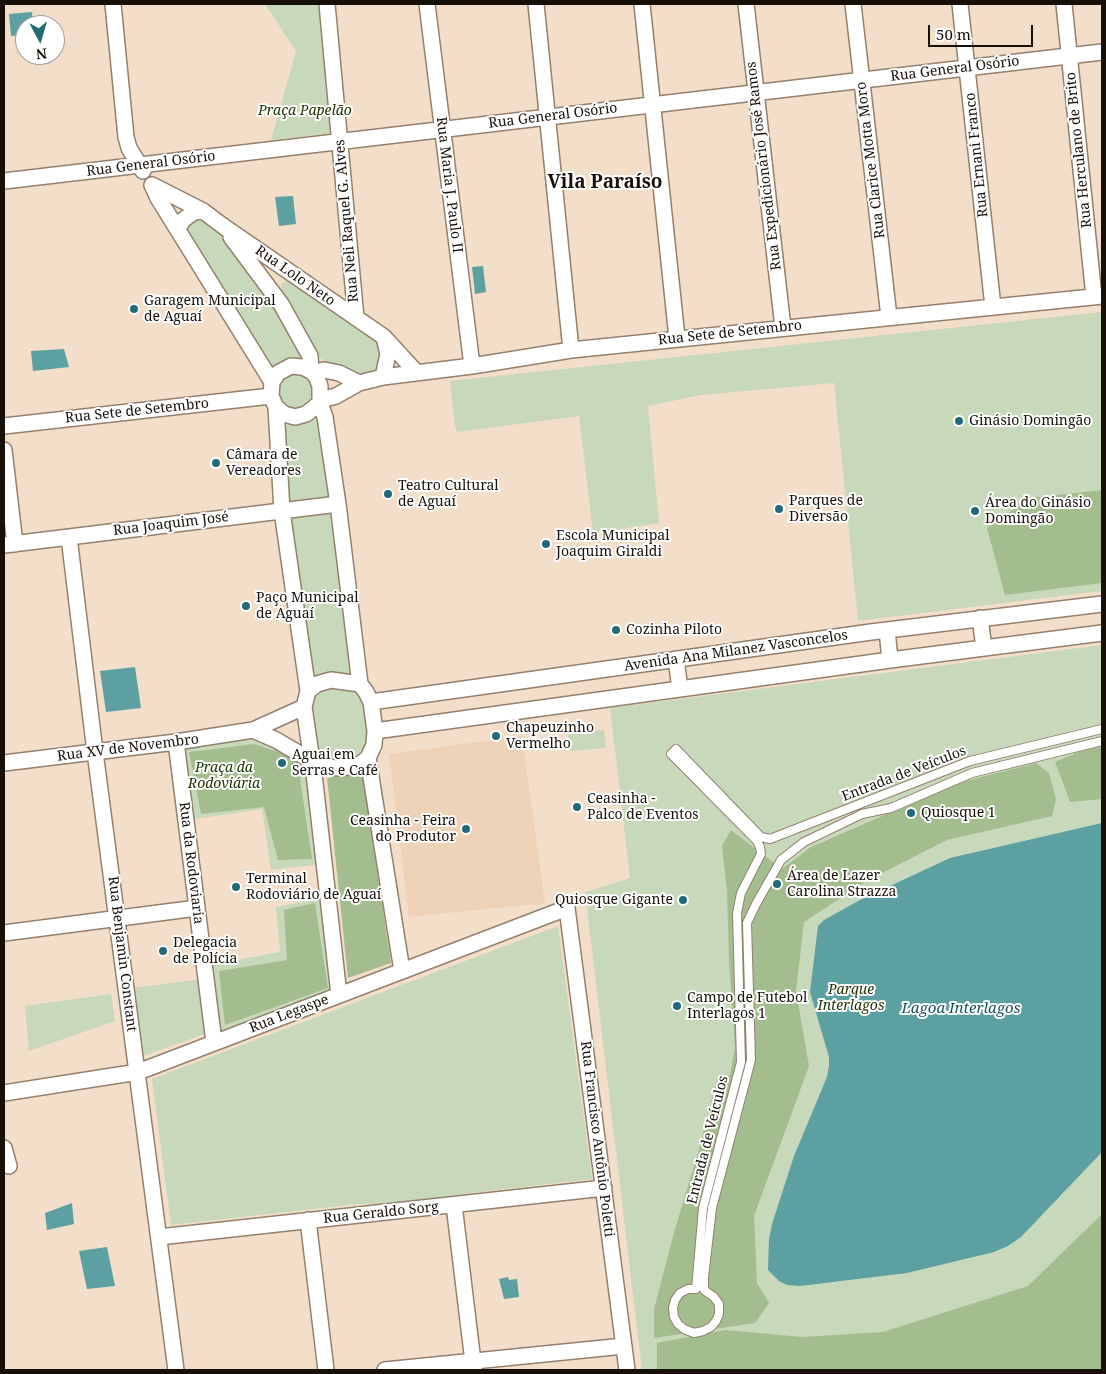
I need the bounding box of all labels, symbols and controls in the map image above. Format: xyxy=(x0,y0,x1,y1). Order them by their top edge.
north arrow xyxy=(15,15,65,65)
scale bar xyxy=(931,15,1036,47)
text: 50 m xyxy=(936,24,971,44)
text: N xyxy=(35,44,48,64)
street label: Rua General Osório xyxy=(890,53,1020,85)
street label: Rua Expedicionário José Ramos xyxy=(743,61,785,271)
street label: Rua Herculano de Brito xyxy=(1062,71,1096,229)
street label: Rua Clarice Motta Moro xyxy=(853,81,889,239)
street label: Rua Ernani Franco xyxy=(962,92,992,218)
street label: Rua General Osório xyxy=(488,100,618,132)
park label: Praça Papelão xyxy=(258,103,352,119)
street label: Rua Maria J. Paulo II xyxy=(432,116,466,254)
street label: Rua Neli Raquel G. Alves xyxy=(332,139,362,303)
street label: Rua General Osório xyxy=(86,148,216,180)
district label: Vila Paraíso xyxy=(548,172,662,194)
street label: Rua Lolo Neto xyxy=(252,242,338,310)
place label: Garagem Municipal de Aguaí xyxy=(144,293,276,326)
marker: Garagem Municipal de Aguaí xyxy=(128,303,140,315)
street label: Rua Sete de Setembro xyxy=(657,317,803,349)
street label: Rua Sete de Setembro xyxy=(64,395,210,427)
place label: Ginásio Domingão xyxy=(969,413,1091,429)
marker: Ginásio Domingão xyxy=(953,415,965,427)
place label: Câmara de Vereadores xyxy=(226,447,301,480)
marker: Câmara de Vereadores xyxy=(210,457,222,469)
place label: Teatro Cultural de Aguaí xyxy=(398,478,499,511)
marker: Teatro Cultural de Aguaí xyxy=(382,488,394,500)
place label: Parques de Diversão xyxy=(789,493,863,526)
place label: Área do Ginásio Domingão xyxy=(985,495,1091,528)
marker: Parques de Diversão xyxy=(773,503,785,515)
marker: Área do Ginásio Domingão xyxy=(969,505,981,517)
street label: Rua Joaquim José xyxy=(112,509,230,539)
place label: Escola Municipal Joaquim Giraldi xyxy=(556,528,670,560)
marker: Escola Municipal Joaquim Giraldi xyxy=(540,538,552,550)
place label: Paço Municipal de Aguaí xyxy=(256,590,359,622)
marker: Paço Municipal de Aguaí xyxy=(240,600,252,612)
place label: Cozinha Piloto xyxy=(626,622,722,638)
marker: Cozinha Piloto xyxy=(610,624,622,636)
street label: Avenida Ana Milanez Vasconcelos xyxy=(623,627,849,675)
place label: Chapeuzinho Vermelho xyxy=(506,720,594,752)
marker: Chapeuzinho Vermelho xyxy=(490,730,502,742)
street label: Rua XV de Novembro xyxy=(56,731,200,765)
street label: Entrada de Veículos xyxy=(839,743,969,805)
place label: Aguai em Serras e Café xyxy=(292,747,378,780)
marker: Aguai em Serras e Café xyxy=(276,757,288,769)
park label: Praça da Rodoviária xyxy=(188,760,260,792)
place label: Ceasinha - Palco de Eventos xyxy=(587,791,699,824)
street label: Rua da Rodoviaria xyxy=(175,801,207,925)
marker: Ceasinha - Palco de Eventos xyxy=(571,801,583,813)
place label: Quiosque 1 xyxy=(921,805,996,821)
marker: Quiosque 1 xyxy=(905,807,917,819)
place label: Ceasinha - Feira do Produtor xyxy=(350,813,456,846)
marker: Ceasinha - Feira do Produtor xyxy=(460,823,472,835)
place label: Área de Lazer Carolina Strazza xyxy=(787,868,896,900)
place label: Terminal Rodoviário de Aguaí xyxy=(246,871,381,904)
street label: Rua Benjamin Constant xyxy=(104,875,140,1033)
marker: Área de Lazer Carolina Strazza xyxy=(771,878,783,890)
marker: Terminal Rodoviário de Aguaí xyxy=(230,881,242,893)
place label: Quiosque Gigante xyxy=(555,892,673,908)
marker: Quiosque Gigante xyxy=(677,894,689,906)
place label: Delegacia de Polícia xyxy=(173,935,237,968)
marker: Delegacia de Polícia xyxy=(157,945,169,957)
park label: Parque Interlagos xyxy=(818,982,884,1014)
place label: Campo de Futebol Interlagos 1 xyxy=(687,990,807,1022)
street label: Rua Legaspe xyxy=(247,991,331,1037)
marker: Campo de Futebol Interlagos 1 xyxy=(671,1000,683,1012)
water label: Lagoa Interlagos xyxy=(901,1000,1021,1018)
street label: Rua Francisco Antônio Poletti xyxy=(577,1040,617,1238)
street label: Entrada de Veículos xyxy=(684,1074,732,1206)
street label: Rua Geraldo Sorg xyxy=(323,1199,439,1227)

